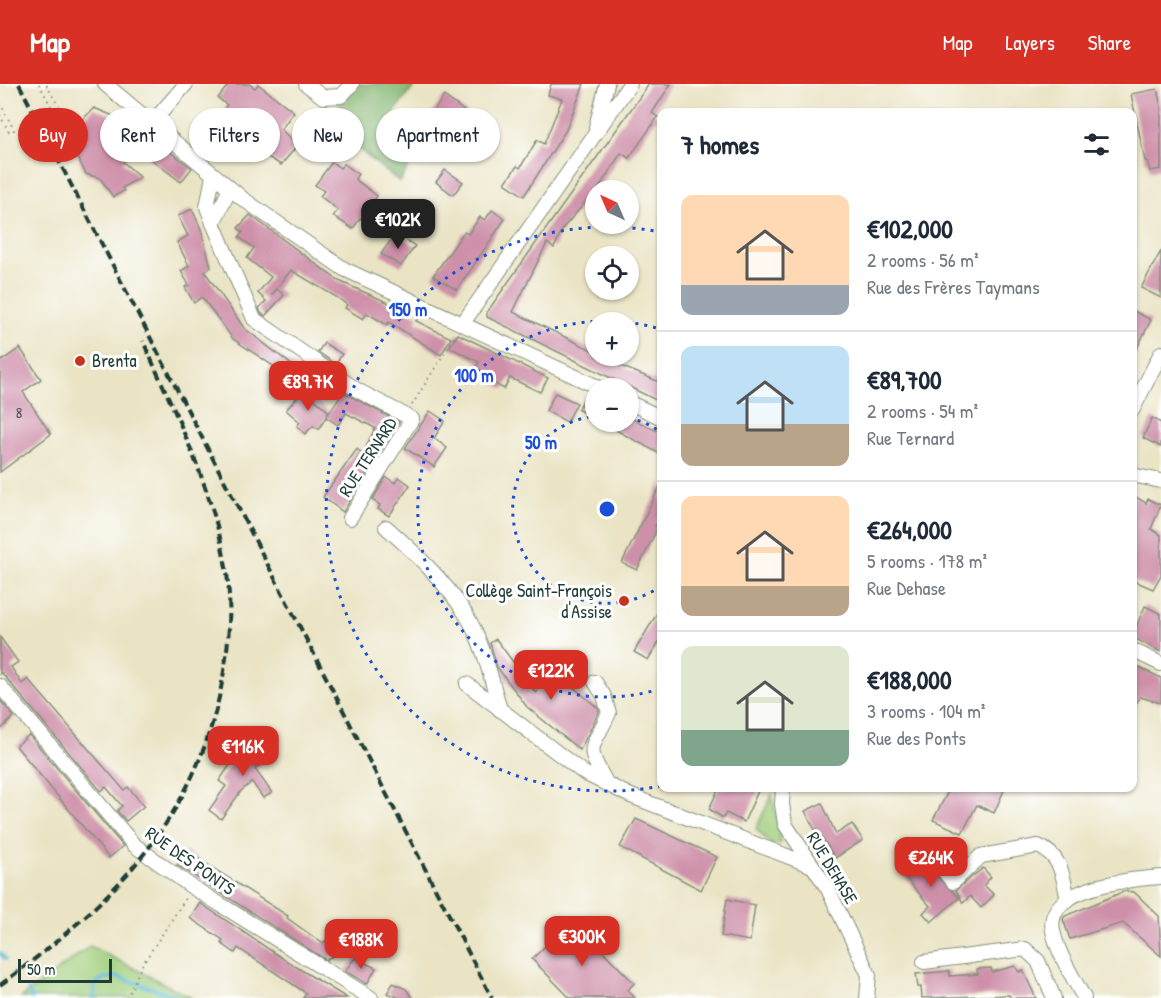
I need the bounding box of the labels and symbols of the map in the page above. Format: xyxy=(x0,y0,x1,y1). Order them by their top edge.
north arrow xyxy=(585,180,639,234)
pin: €102K xyxy=(356,199,440,250)
text: 150 m xyxy=(389,297,427,322)
place label: Brenta xyxy=(92,348,137,373)
marker: Brenta xyxy=(73,354,87,368)
pin: €89.7K xyxy=(259,361,357,412)
text: 100 m xyxy=(454,363,494,388)
house number: 8 xyxy=(16,402,22,423)
street label: RUE TERNARD xyxy=(333,412,403,501)
text: 50 m xyxy=(525,430,557,455)
centre of rings xyxy=(597,499,617,519)
place label: Collège Saint-François d'Assise xyxy=(466,578,612,624)
marker: Collège Saint-François d'Assise xyxy=(617,594,631,608)
pin: €122K xyxy=(509,650,593,701)
pin: €116K xyxy=(201,726,285,777)
street label: RUE DES PONTS xyxy=(141,821,240,901)
street label: RUE DEHASE xyxy=(801,827,864,909)
pin: €264K xyxy=(889,837,973,888)
pin: €300K xyxy=(540,916,624,967)
pin: €188K xyxy=(319,919,403,970)
scale bar xyxy=(18,956,112,984)

